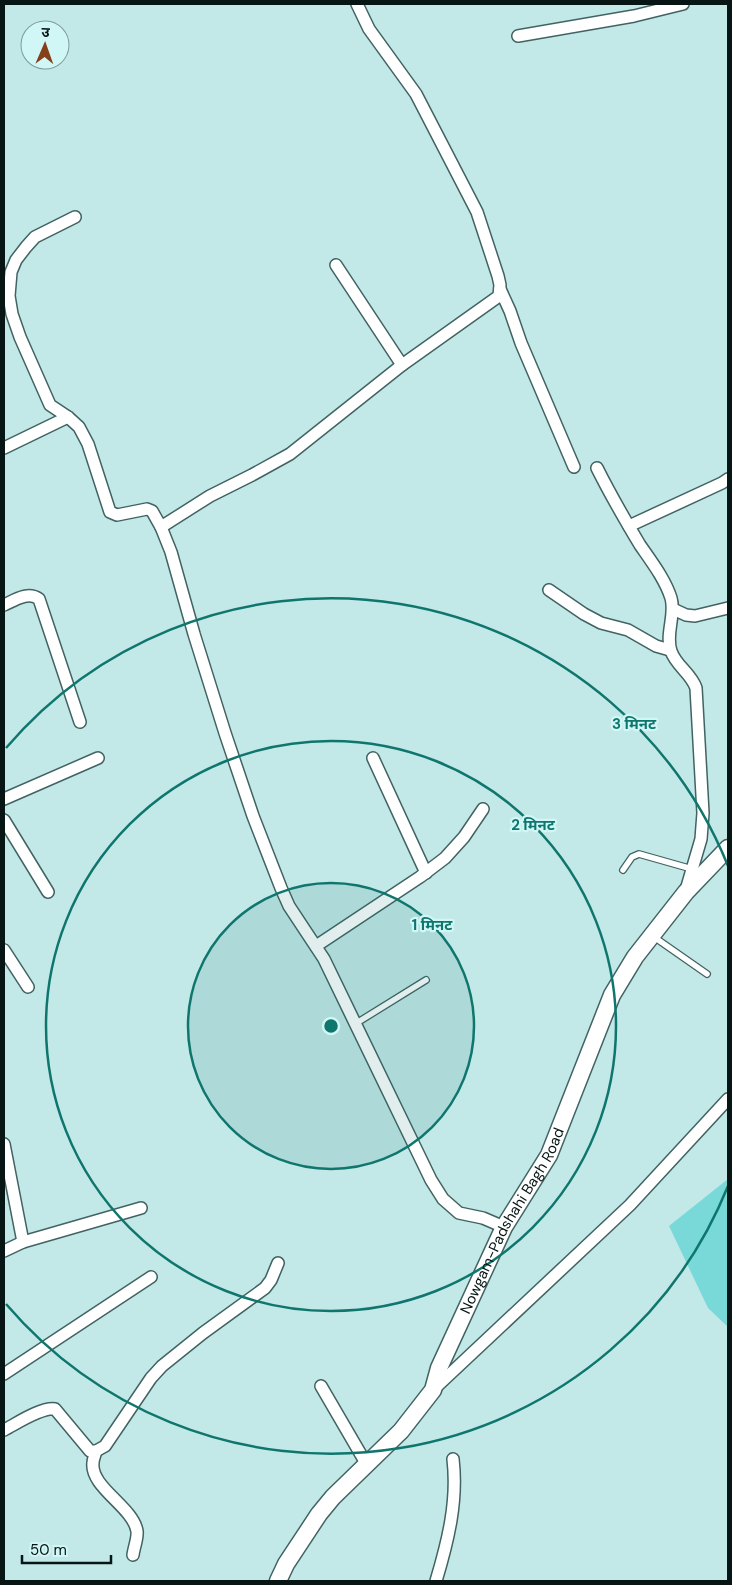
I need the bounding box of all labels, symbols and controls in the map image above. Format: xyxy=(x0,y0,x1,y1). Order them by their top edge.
north arrow xyxy=(20,20,70,70)
text: उ xyxy=(41,23,51,41)
text: 3 मिनट xyxy=(612,714,657,734)
text: 2 मिनट xyxy=(511,815,556,835)
text: 1 मिनट xyxy=(412,915,453,935)
centre of rings xyxy=(322,1017,340,1035)
street label: Nowgam-Padshahi Bagh Road xyxy=(455,1125,569,1317)
scale bar xyxy=(22,1532,111,1564)
text: 50 m xyxy=(30,1540,67,1560)

